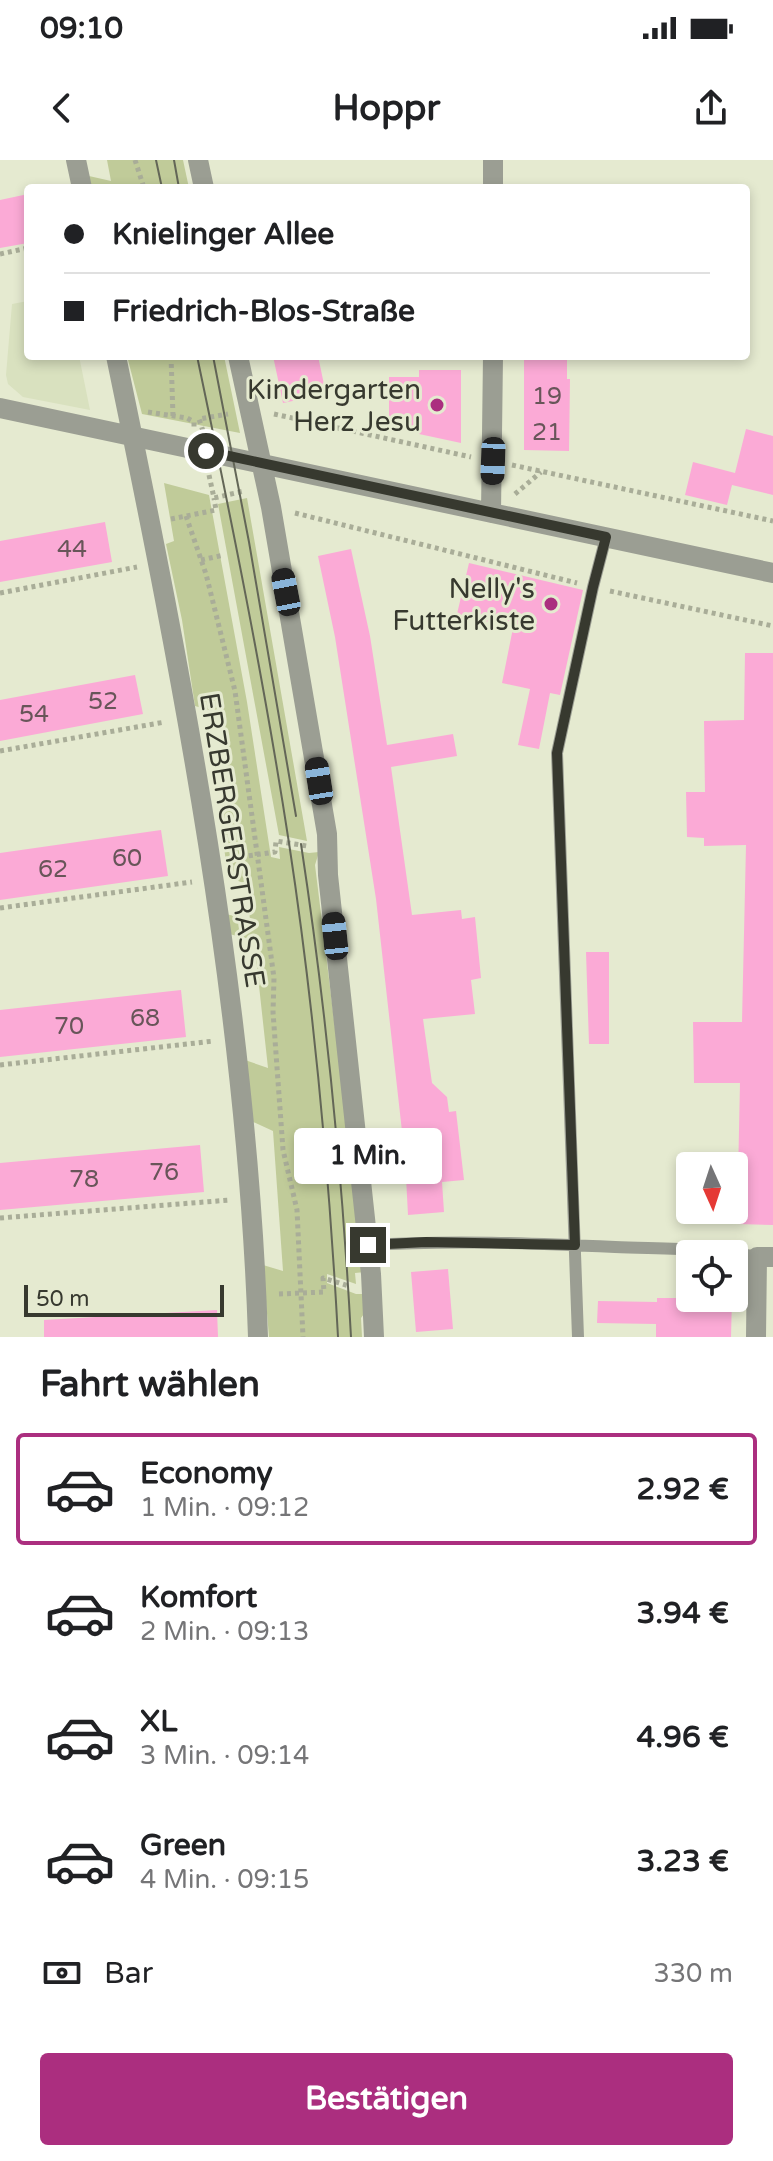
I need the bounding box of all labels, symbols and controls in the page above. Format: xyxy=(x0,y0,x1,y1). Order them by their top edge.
text: 09:10 xyxy=(40,10,123,47)
icon: back xyxy=(40,86,84,130)
icon: share xyxy=(689,86,733,130)
text: Hoppr xyxy=(333,87,440,130)
text: Knielinger Allee xyxy=(112,216,334,253)
text: Friedrich-Blos-Straße xyxy=(112,293,415,330)
place label: Kindergarten Herz Jesu xyxy=(247,373,421,439)
house number: 19 xyxy=(532,382,562,411)
marker: Kindergarten Herz Jesu xyxy=(428,396,446,414)
house number: 21 xyxy=(532,418,562,447)
route start xyxy=(188,433,224,469)
car xyxy=(480,437,506,485)
house number: 44 xyxy=(57,535,87,564)
car xyxy=(270,566,302,618)
place label: Nelly's Futterkiste xyxy=(392,572,535,638)
marker: Nelly's Futterkiste xyxy=(542,595,560,613)
house number: 52 xyxy=(88,687,118,716)
street label: ERZBERGERSTRASSE xyxy=(192,690,272,990)
house number: 54 xyxy=(19,700,49,729)
car xyxy=(303,755,335,807)
house number: 60 xyxy=(112,844,142,873)
house number: 62 xyxy=(38,855,68,884)
car xyxy=(321,911,349,961)
house number: 68 xyxy=(130,1004,160,1033)
house number: 70 xyxy=(54,1012,84,1041)
callout: 1 Min. xyxy=(294,1129,442,1185)
text: 1 Min. xyxy=(329,1140,407,1171)
north arrow xyxy=(676,1152,748,1224)
map controls xyxy=(676,1152,748,1312)
house number: 76 xyxy=(149,1158,179,1187)
house number: 78 xyxy=(69,1165,99,1194)
route end xyxy=(350,1227,386,1263)
button: locate xyxy=(676,1240,748,1312)
scale bar xyxy=(24,1281,224,1317)
text: 50 m xyxy=(36,1286,90,1312)
text: Fahrt wählen xyxy=(40,1363,260,1406)
icon: car xyxy=(44,1453,116,1525)
text: Economy xyxy=(140,1455,273,1492)
text: 2.92 € xyxy=(636,1471,729,1508)
text: 1 Min. · 09:12 xyxy=(140,1492,309,1523)
icon: car xyxy=(44,1577,116,1649)
text: Komfort xyxy=(140,1579,257,1616)
text: 3.94 € xyxy=(636,1595,729,1632)
text: 2 Min. · 09:13 xyxy=(140,1616,309,1647)
icon: car xyxy=(44,1701,116,1773)
text: XL xyxy=(140,1703,177,1740)
text: 4.96 € xyxy=(636,1719,729,1756)
text: 3 Min. · 09:14 xyxy=(140,1740,309,1771)
icon: car xyxy=(44,1825,116,1897)
text: Green xyxy=(140,1827,226,1864)
text: 3.23 € xyxy=(636,1843,729,1880)
text: 4 Min. · 09:15 xyxy=(140,1864,309,1895)
icon: cash xyxy=(40,1951,84,1995)
text: Bar xyxy=(104,1955,153,1992)
text: 330 m xyxy=(653,1958,733,1989)
button: Bestätigen xyxy=(40,2053,733,2145)

